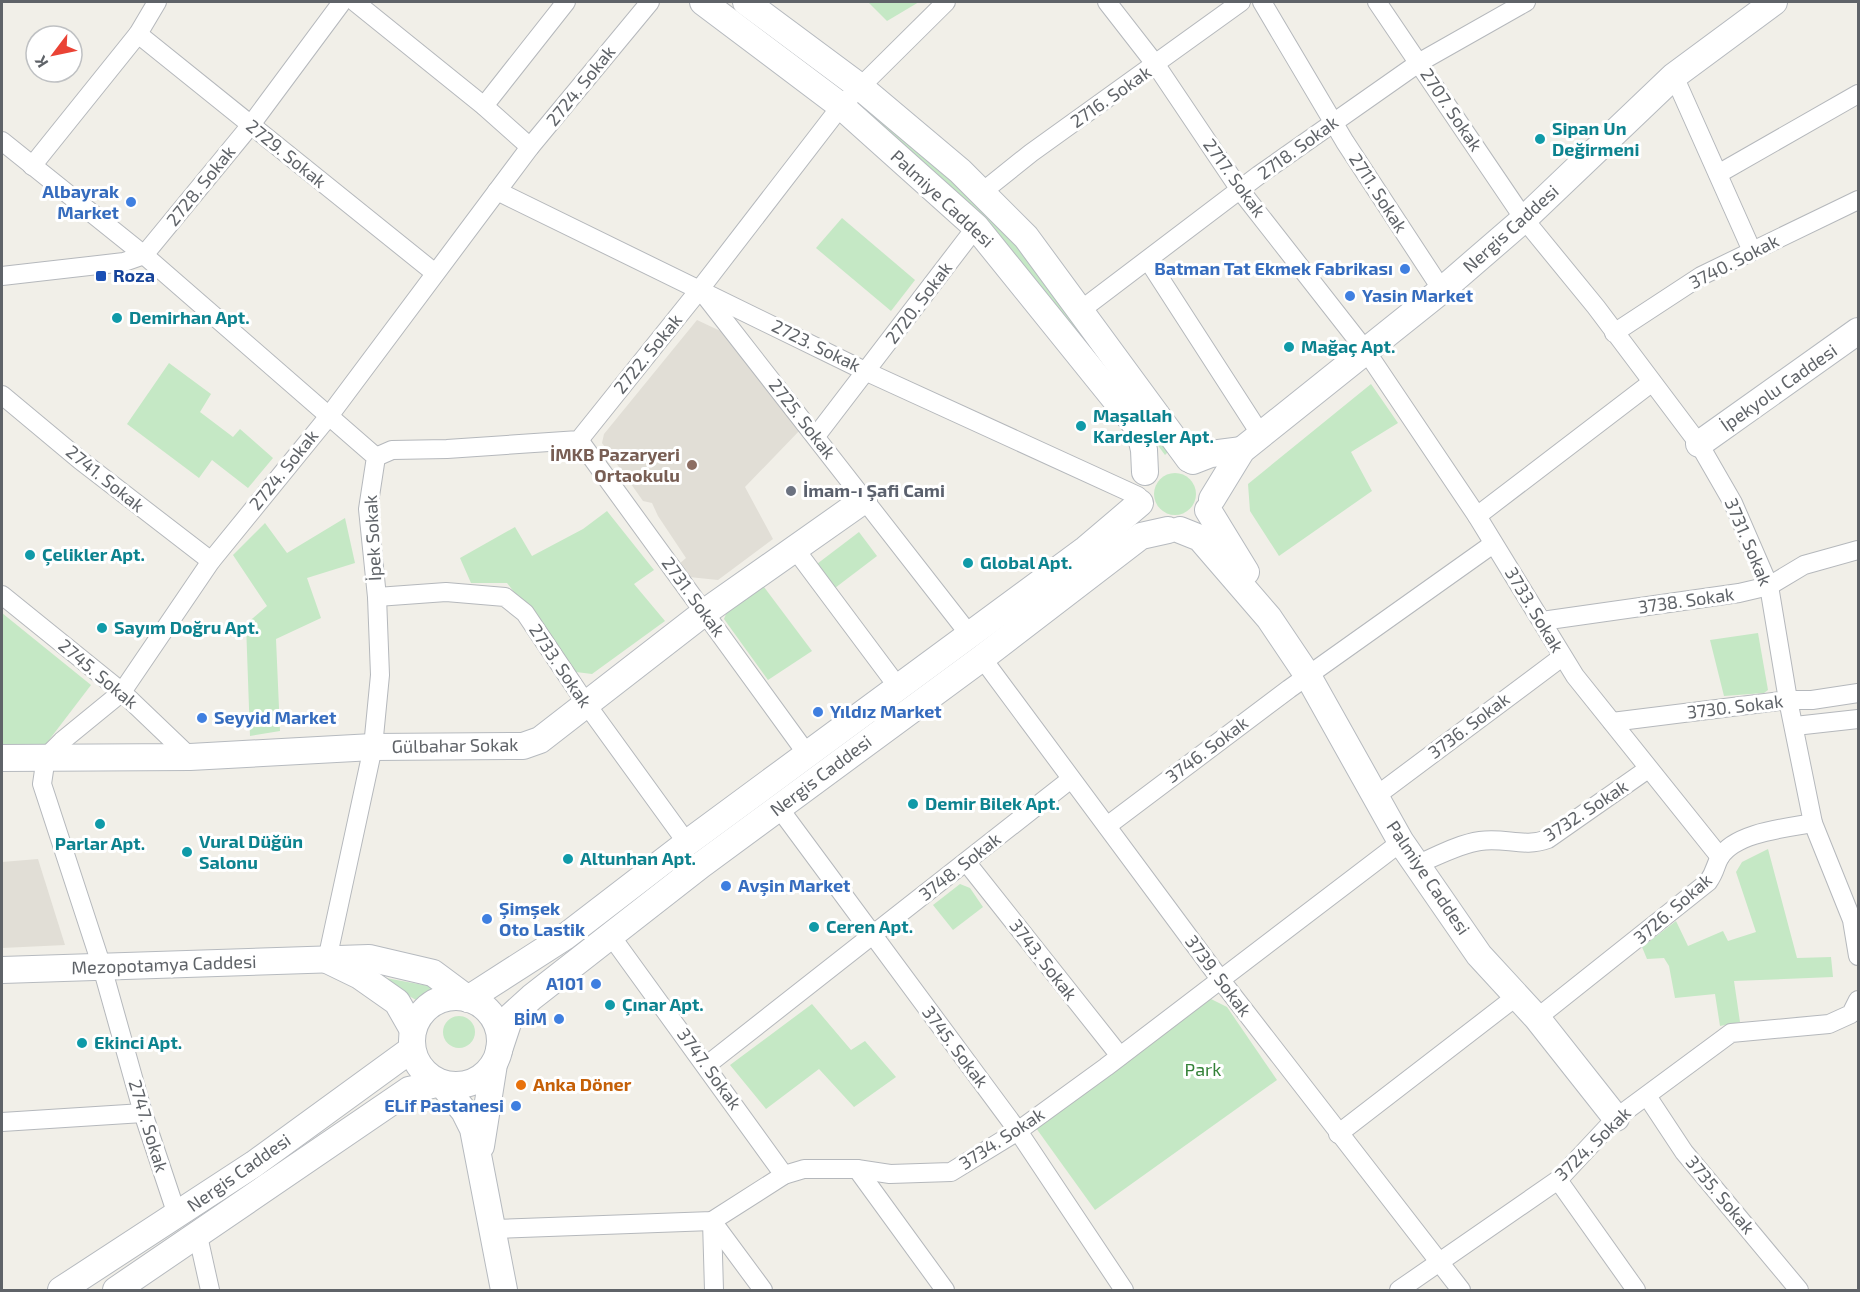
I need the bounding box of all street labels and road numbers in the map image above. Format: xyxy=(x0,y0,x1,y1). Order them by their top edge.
street label: 2724. Sokak xyxy=(541,41,619,130)
street label: 2716. Sokak xyxy=(1066,60,1155,132)
street label: 2707. Sokak xyxy=(1416,64,1488,155)
street label: 2718. Sokak xyxy=(1253,111,1342,184)
street label: 2729. Sokak xyxy=(242,114,331,192)
street label: 2717. Sokak xyxy=(1199,134,1271,221)
street label: 2728. Sokak xyxy=(161,141,239,230)
street label: Palmiye Caddesi xyxy=(886,145,999,252)
street label: 2711. Sokak xyxy=(1345,149,1413,236)
street label: Nergis Caddesi xyxy=(1458,180,1563,277)
street label: 3740. Sokak xyxy=(1685,229,1782,293)
street label: 2720. Sokak xyxy=(880,257,956,348)
street label: 2722. Sokak xyxy=(608,309,686,398)
street label: 2723. Sokak xyxy=(768,314,864,376)
street label: İpekyolu Caddesi xyxy=(1716,339,1841,436)
street label: 2725. Sokak xyxy=(765,374,841,463)
street label: 2724. Sokak xyxy=(244,425,322,514)
street label: 2741. Sokak xyxy=(62,440,149,516)
street label: İpek Sokak xyxy=(359,494,385,582)
street label: 3731. Sokak xyxy=(1721,494,1777,589)
street label: 2731. Sokak xyxy=(658,552,730,641)
street label: 3733. Sokak xyxy=(1501,563,1569,656)
street label: 3738. Sokak xyxy=(1636,582,1735,618)
street label: 2733. Sokak xyxy=(525,619,597,711)
street label: 2745. Sokak xyxy=(55,634,143,713)
street label: 3736. Sokak xyxy=(1423,687,1513,763)
street label: 3730. Sokak xyxy=(1686,689,1784,723)
street label: 3746. Sokak xyxy=(1161,711,1252,787)
street label: Nergis Caddesi xyxy=(765,730,875,820)
street label: Gülbahar Sokak xyxy=(391,733,519,757)
street label: 3732. Sokak xyxy=(1539,775,1632,846)
street label: Palmiye Caddesi xyxy=(1382,816,1475,939)
street label: 3748. Sokak xyxy=(914,827,1005,905)
street label: 3726. Sokak xyxy=(1629,868,1716,948)
street label: 3743. Sokak xyxy=(1005,914,1082,1004)
street label: 3739. Sokak xyxy=(1181,930,1257,1020)
street label: Mezopotamya Caddesi xyxy=(71,950,257,978)
street label: 3745. Sokak xyxy=(918,1001,994,1092)
street label: 3747. Sokak xyxy=(673,1023,747,1113)
street label: 2747. Sokak xyxy=(124,1077,173,1175)
street label: 3724. Sokak xyxy=(1550,1102,1635,1185)
street label: 3734. Sokak xyxy=(955,1103,1048,1174)
street label: Nergis Caddesi xyxy=(182,1128,294,1216)
street label: 3735. Sokak xyxy=(1682,1151,1760,1238)

